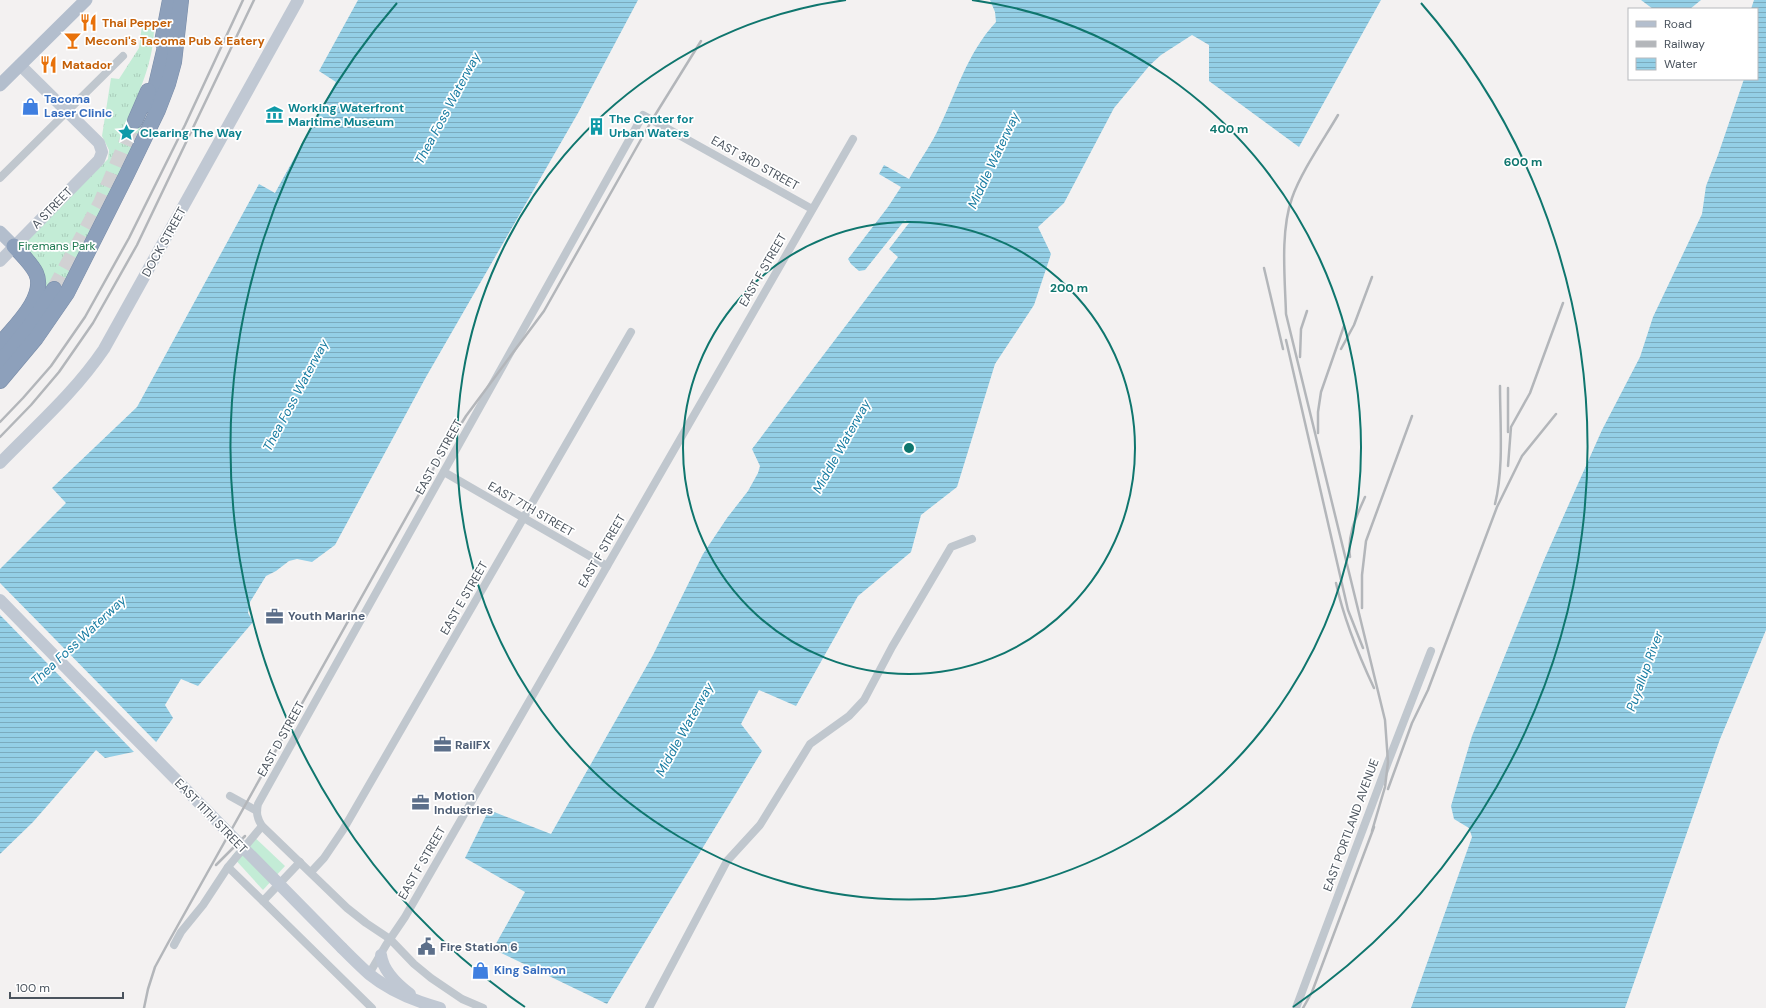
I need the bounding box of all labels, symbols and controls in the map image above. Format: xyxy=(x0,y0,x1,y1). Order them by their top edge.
legend xyxy=(1628,8,1758,80)
restaurant icon: Thai Pepper xyxy=(79,13,99,33)
place label: Thai Pepper xyxy=(102,15,172,31)
text: Road xyxy=(1664,16,1692,32)
bar icon: Meconi's Tacoma Pub & Eatery xyxy=(62,31,82,51)
place label: Meconi's Tacoma Pub & Eatery xyxy=(85,33,265,49)
text: Railway xyxy=(1664,36,1705,52)
water label: Thea Foss Waterway xyxy=(411,49,485,167)
restaurant icon: Matador xyxy=(39,55,59,75)
text: Water xyxy=(1664,56,1698,72)
place label: Matador xyxy=(62,57,112,73)
place label: Tacoma Laser Clinic xyxy=(44,91,112,121)
shop icon: Tacoma Laser Clinic xyxy=(21,96,41,116)
place label: Working Waterfront Maritime Museum xyxy=(288,100,404,130)
museum icon: Working Waterfront Maritime Museum xyxy=(265,105,285,125)
water label: Middle Waterway xyxy=(964,109,1024,211)
place label: The Center for Urban Waters xyxy=(609,111,694,141)
building icon: The Center for Urban Waters xyxy=(586,116,606,136)
text: 400 m xyxy=(1210,121,1248,137)
place icon: Clearing The Way xyxy=(117,123,137,143)
place label: Clearing The Way xyxy=(140,125,243,141)
street label: EAST 3RD STREET xyxy=(708,132,802,194)
text: 600 m xyxy=(1504,154,1542,170)
street label: A STREET xyxy=(28,184,76,232)
street label: DOCK STREET xyxy=(138,204,190,280)
street label: EAST F STREET xyxy=(736,230,791,309)
park label: Firemans Park xyxy=(18,238,96,254)
text: 200 m xyxy=(1050,280,1088,296)
water label: Thea Foss Waterway xyxy=(259,336,333,454)
water label: Middle Waterway xyxy=(809,396,875,496)
street label: EAST D STREET xyxy=(412,416,466,498)
centre of rings xyxy=(902,441,916,455)
street label: EAST 7TH STREET xyxy=(485,478,577,540)
street label: EAST F STREET xyxy=(575,511,630,590)
street label: EAST E STREET xyxy=(436,558,492,638)
water label: Thea Foss Waterway xyxy=(27,591,130,689)
office icon: Youth Marine xyxy=(265,606,285,626)
place label: Youth Marine xyxy=(288,608,365,624)
water label: Puyallup River xyxy=(1622,628,1667,714)
water label: Middle Waterway xyxy=(652,679,718,779)
street label: EAST D STREET xyxy=(254,698,308,780)
office icon: RailFX xyxy=(432,735,452,755)
place label: RailFX xyxy=(455,737,491,753)
street label: EAST PORTLAND AVENUE xyxy=(1320,756,1383,894)
street label: EAST 11TH STREET xyxy=(171,775,251,857)
place label: Motion Industries xyxy=(434,788,493,818)
office icon: Motion Industries xyxy=(411,793,431,813)
street label: EAST F STREET xyxy=(395,823,450,902)
public building icon: Fire Station 6 xyxy=(417,937,437,957)
place label: Fire Station 6 xyxy=(440,939,518,955)
shop icon: King Salmon xyxy=(471,960,491,980)
place label: King Salmon xyxy=(494,962,566,978)
scale bar xyxy=(10,974,123,1000)
text: 100 m xyxy=(16,980,50,996)

